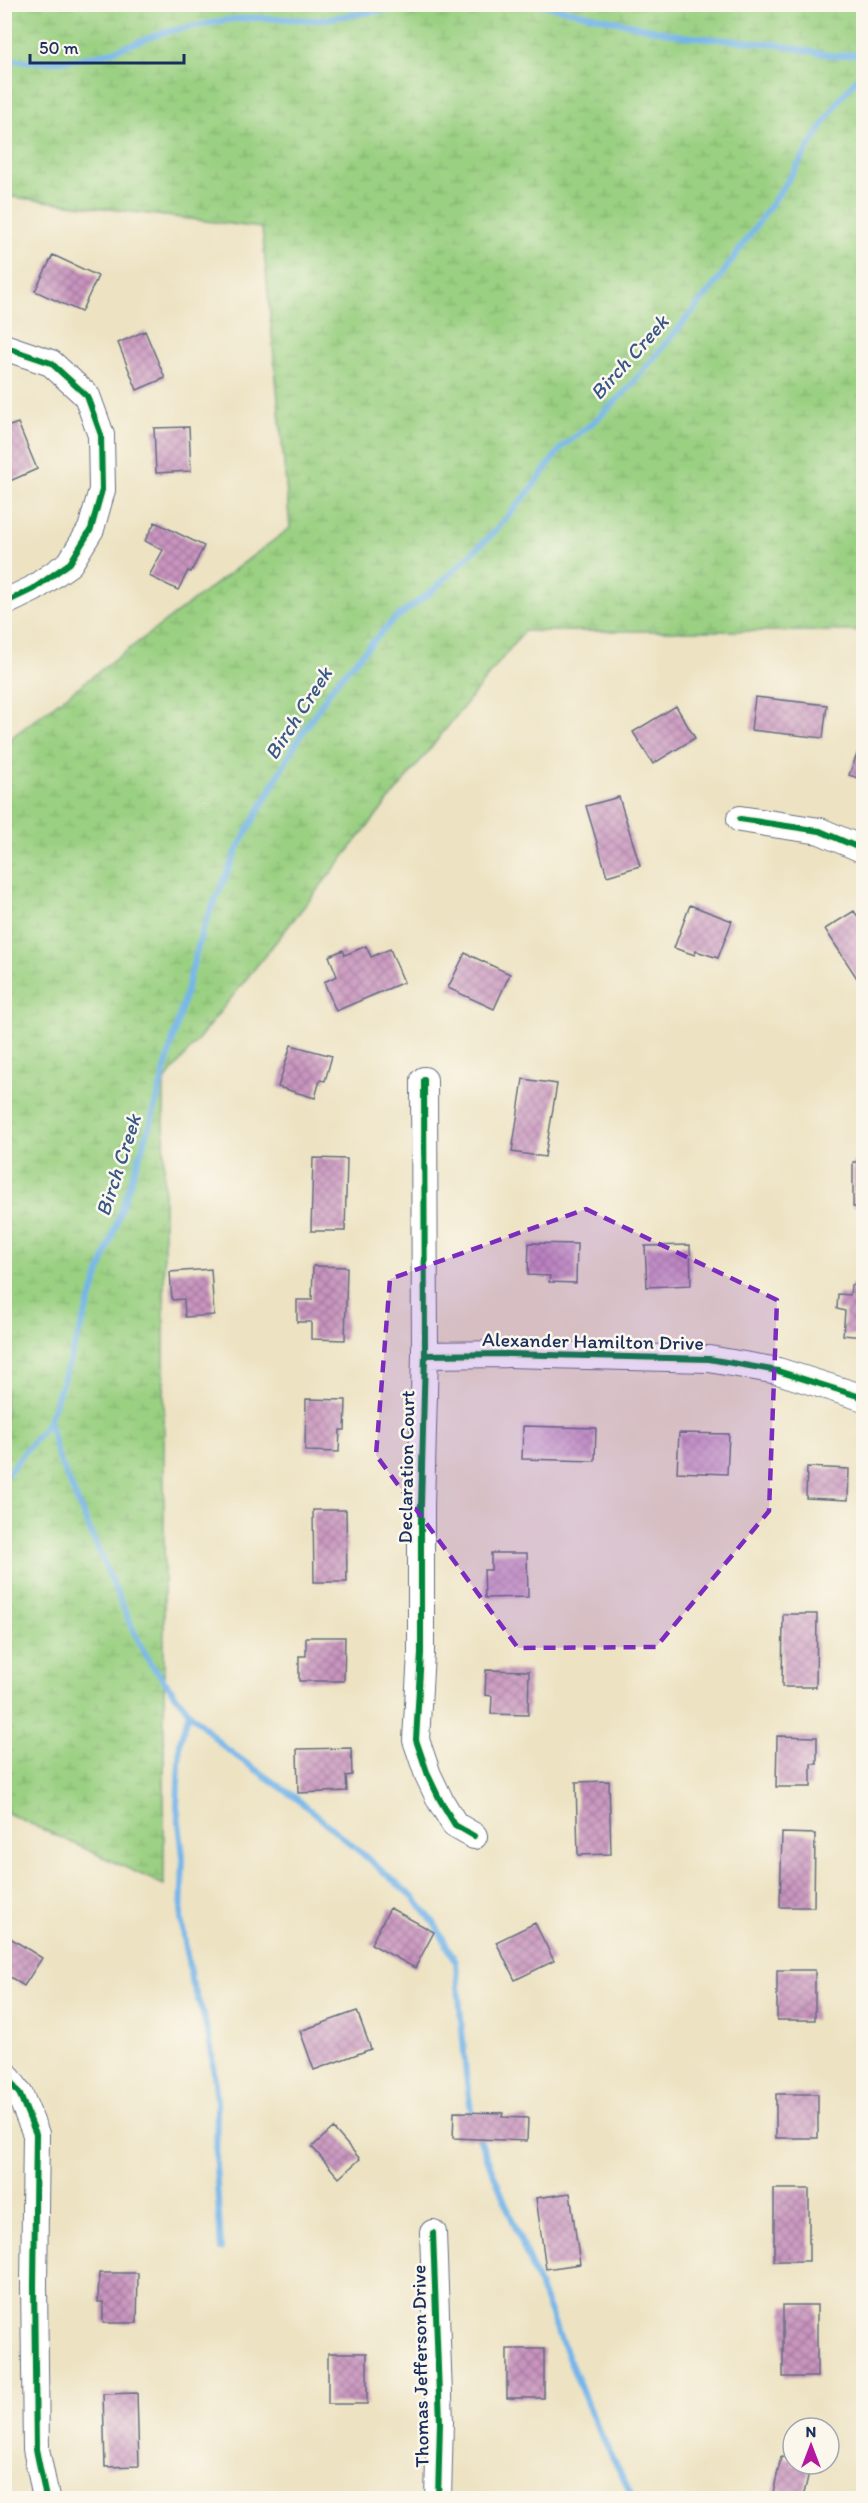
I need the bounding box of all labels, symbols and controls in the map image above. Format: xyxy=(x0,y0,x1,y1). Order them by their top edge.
scale bar xyxy=(30,27,184,65)
text: 50 m xyxy=(39,37,79,59)
water label: Birch Creek xyxy=(584,309,674,404)
water label: Birch Creek xyxy=(259,661,338,764)
water label: Birch Creek xyxy=(90,1110,147,1219)
street label: Alexander Hamilton Drive xyxy=(482,1327,704,1355)
street label: Declaration Court xyxy=(393,1390,419,1544)
street label: Thomas Jefferson Drive xyxy=(406,2264,434,2468)
north arrow xyxy=(781,2416,841,2476)
text: N xyxy=(806,2422,816,2441)

